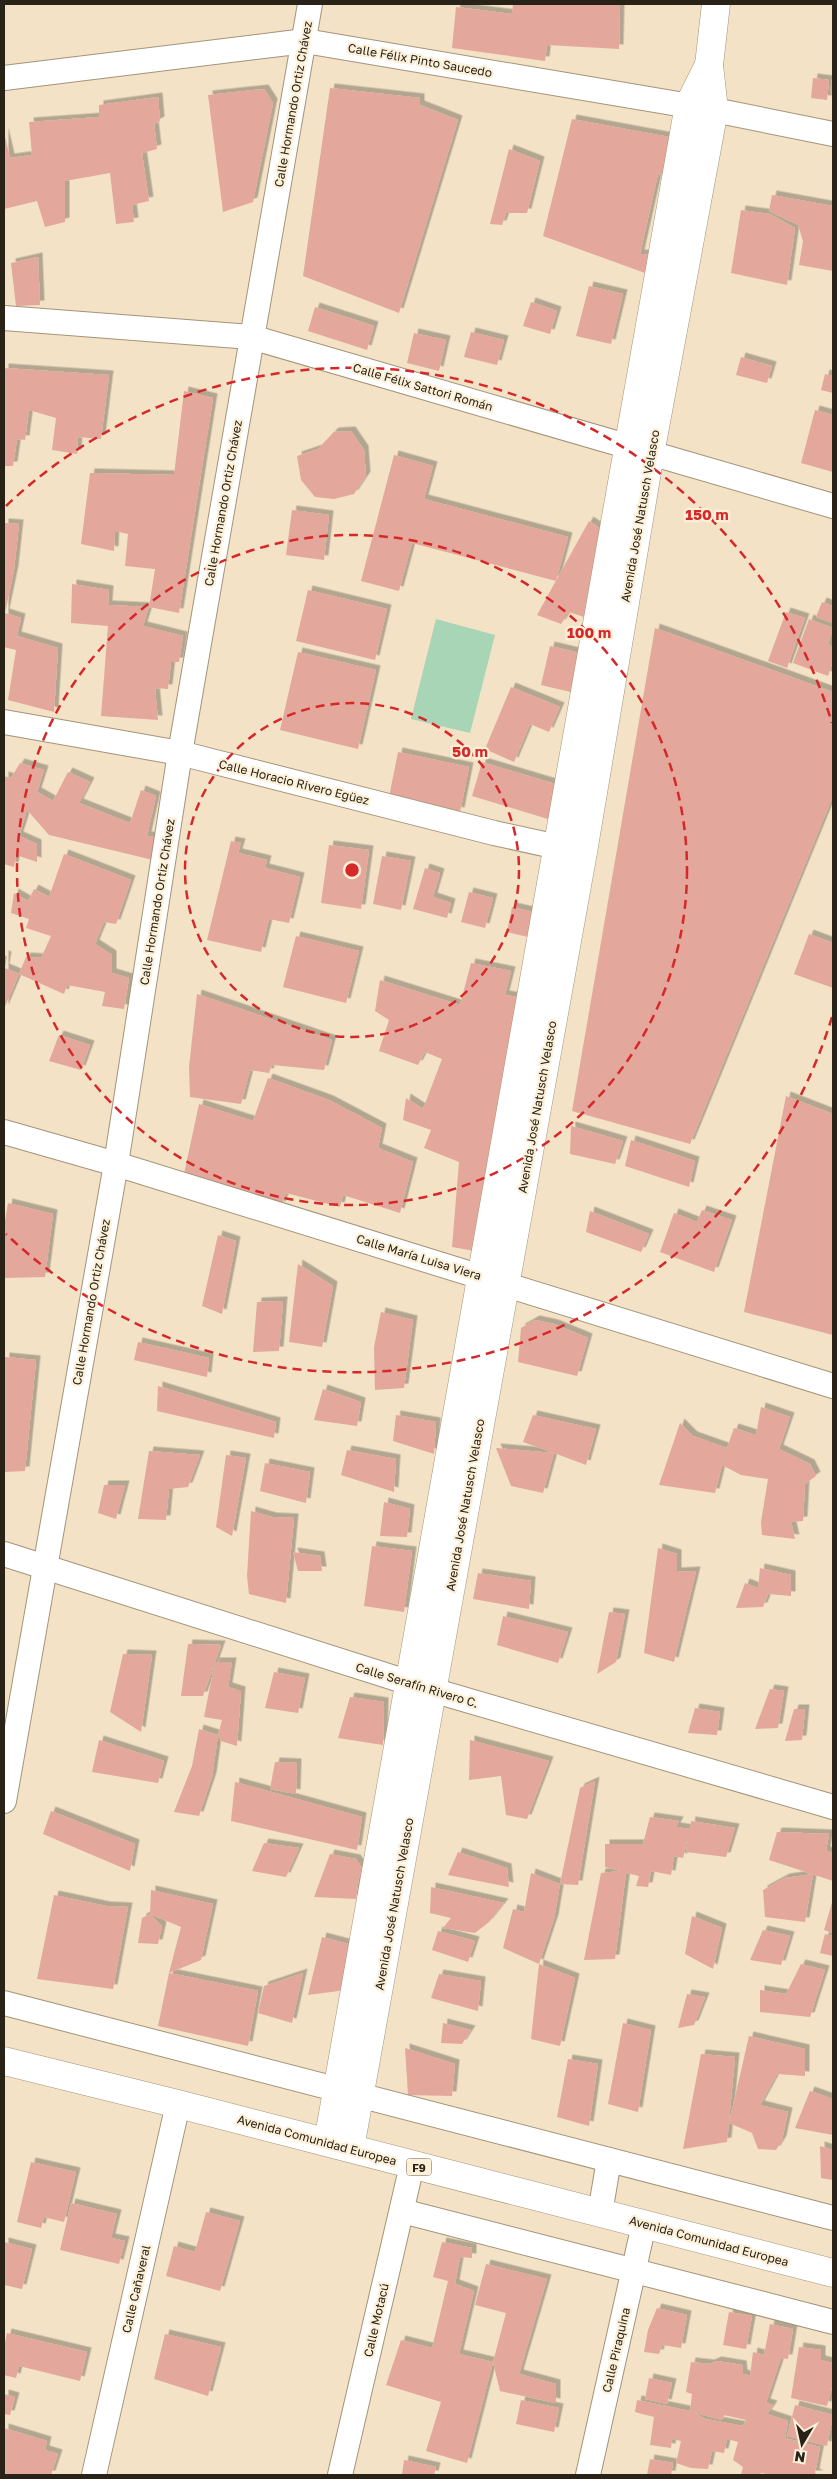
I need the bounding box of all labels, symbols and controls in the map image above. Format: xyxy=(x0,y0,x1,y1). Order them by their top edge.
street label: Calle Hormando Ortiz Chávez xyxy=(271,20,315,188)
street label: Calle Félix Pinto Saucedo xyxy=(347,40,493,80)
street label: Calle Félix Sattori Román xyxy=(351,360,495,414)
street label: Calle Hormando Ortiz Chávez xyxy=(201,419,245,587)
street label: Avenida José Natusch Velasco xyxy=(617,429,663,603)
text: 150 m xyxy=(685,505,729,523)
text: 100 m xyxy=(567,623,611,641)
text: 50 m xyxy=(452,742,488,760)
street label: Calle Horacio Rivero Egüez xyxy=(217,756,371,808)
street label: Calle Hormando Ortiz Chávez xyxy=(136,818,178,986)
centre of rings xyxy=(343,861,361,879)
street label: Avenida José Natusch Velasco xyxy=(514,1020,560,1194)
street label: Calle Hormando Ortiz Chávez xyxy=(69,1218,113,1386)
street label: Calle María Luisa Viera xyxy=(355,1231,483,1283)
street label: Avenida José Natusch Velasco xyxy=(442,1418,488,1592)
street label: Calle Serafín Rivero C. xyxy=(354,1659,480,1711)
street label: Avenida José Natusch Velasco xyxy=(371,1817,417,1991)
street label: Avenida Comunidad Europea xyxy=(236,2111,398,2169)
road number: F9 xyxy=(406,2158,432,2176)
street label: Avenida Comunidad Europea xyxy=(628,2212,790,2270)
street label: Calle Cañaveral xyxy=(119,2243,153,2335)
street label: Calle Motacú xyxy=(360,2282,392,2358)
street label: Calle Piraquina xyxy=(599,2306,633,2394)
north arrow xyxy=(777,2419,827,2469)
text: N xyxy=(793,2448,806,2467)

